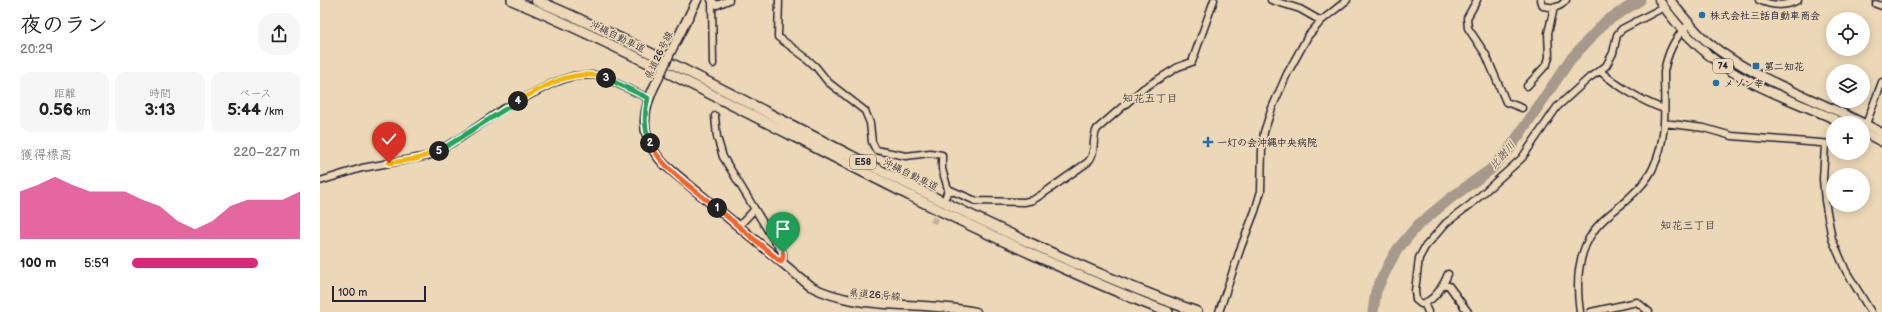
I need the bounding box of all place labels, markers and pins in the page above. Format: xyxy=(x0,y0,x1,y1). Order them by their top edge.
marker: 株式会社三話自動車商会 xyxy=(1697,10,1707,20)
place label: 株式会社三話自動車商会 xyxy=(1710,10,1820,22)
marker: 第二知花 xyxy=(1751,61,1761,71)
place label: 第二知花 xyxy=(1764,61,1804,73)
pin: 3 xyxy=(596,68,616,88)
marker: メゾン幸 xyxy=(1711,78,1721,88)
place label: メゾン幸 xyxy=(1724,78,1764,90)
pin: 4 xyxy=(508,91,528,111)
pin xyxy=(372,122,406,163)
pin: 2 xyxy=(640,133,660,153)
marker: 一灯の会沖縄中央病院 xyxy=(1202,136,1214,148)
place label: 一灯の会沖縄中央病院 xyxy=(1217,137,1317,149)
pin: 5 xyxy=(429,141,449,161)
pin: 1 xyxy=(707,198,727,218)
pin xyxy=(766,212,800,253)

